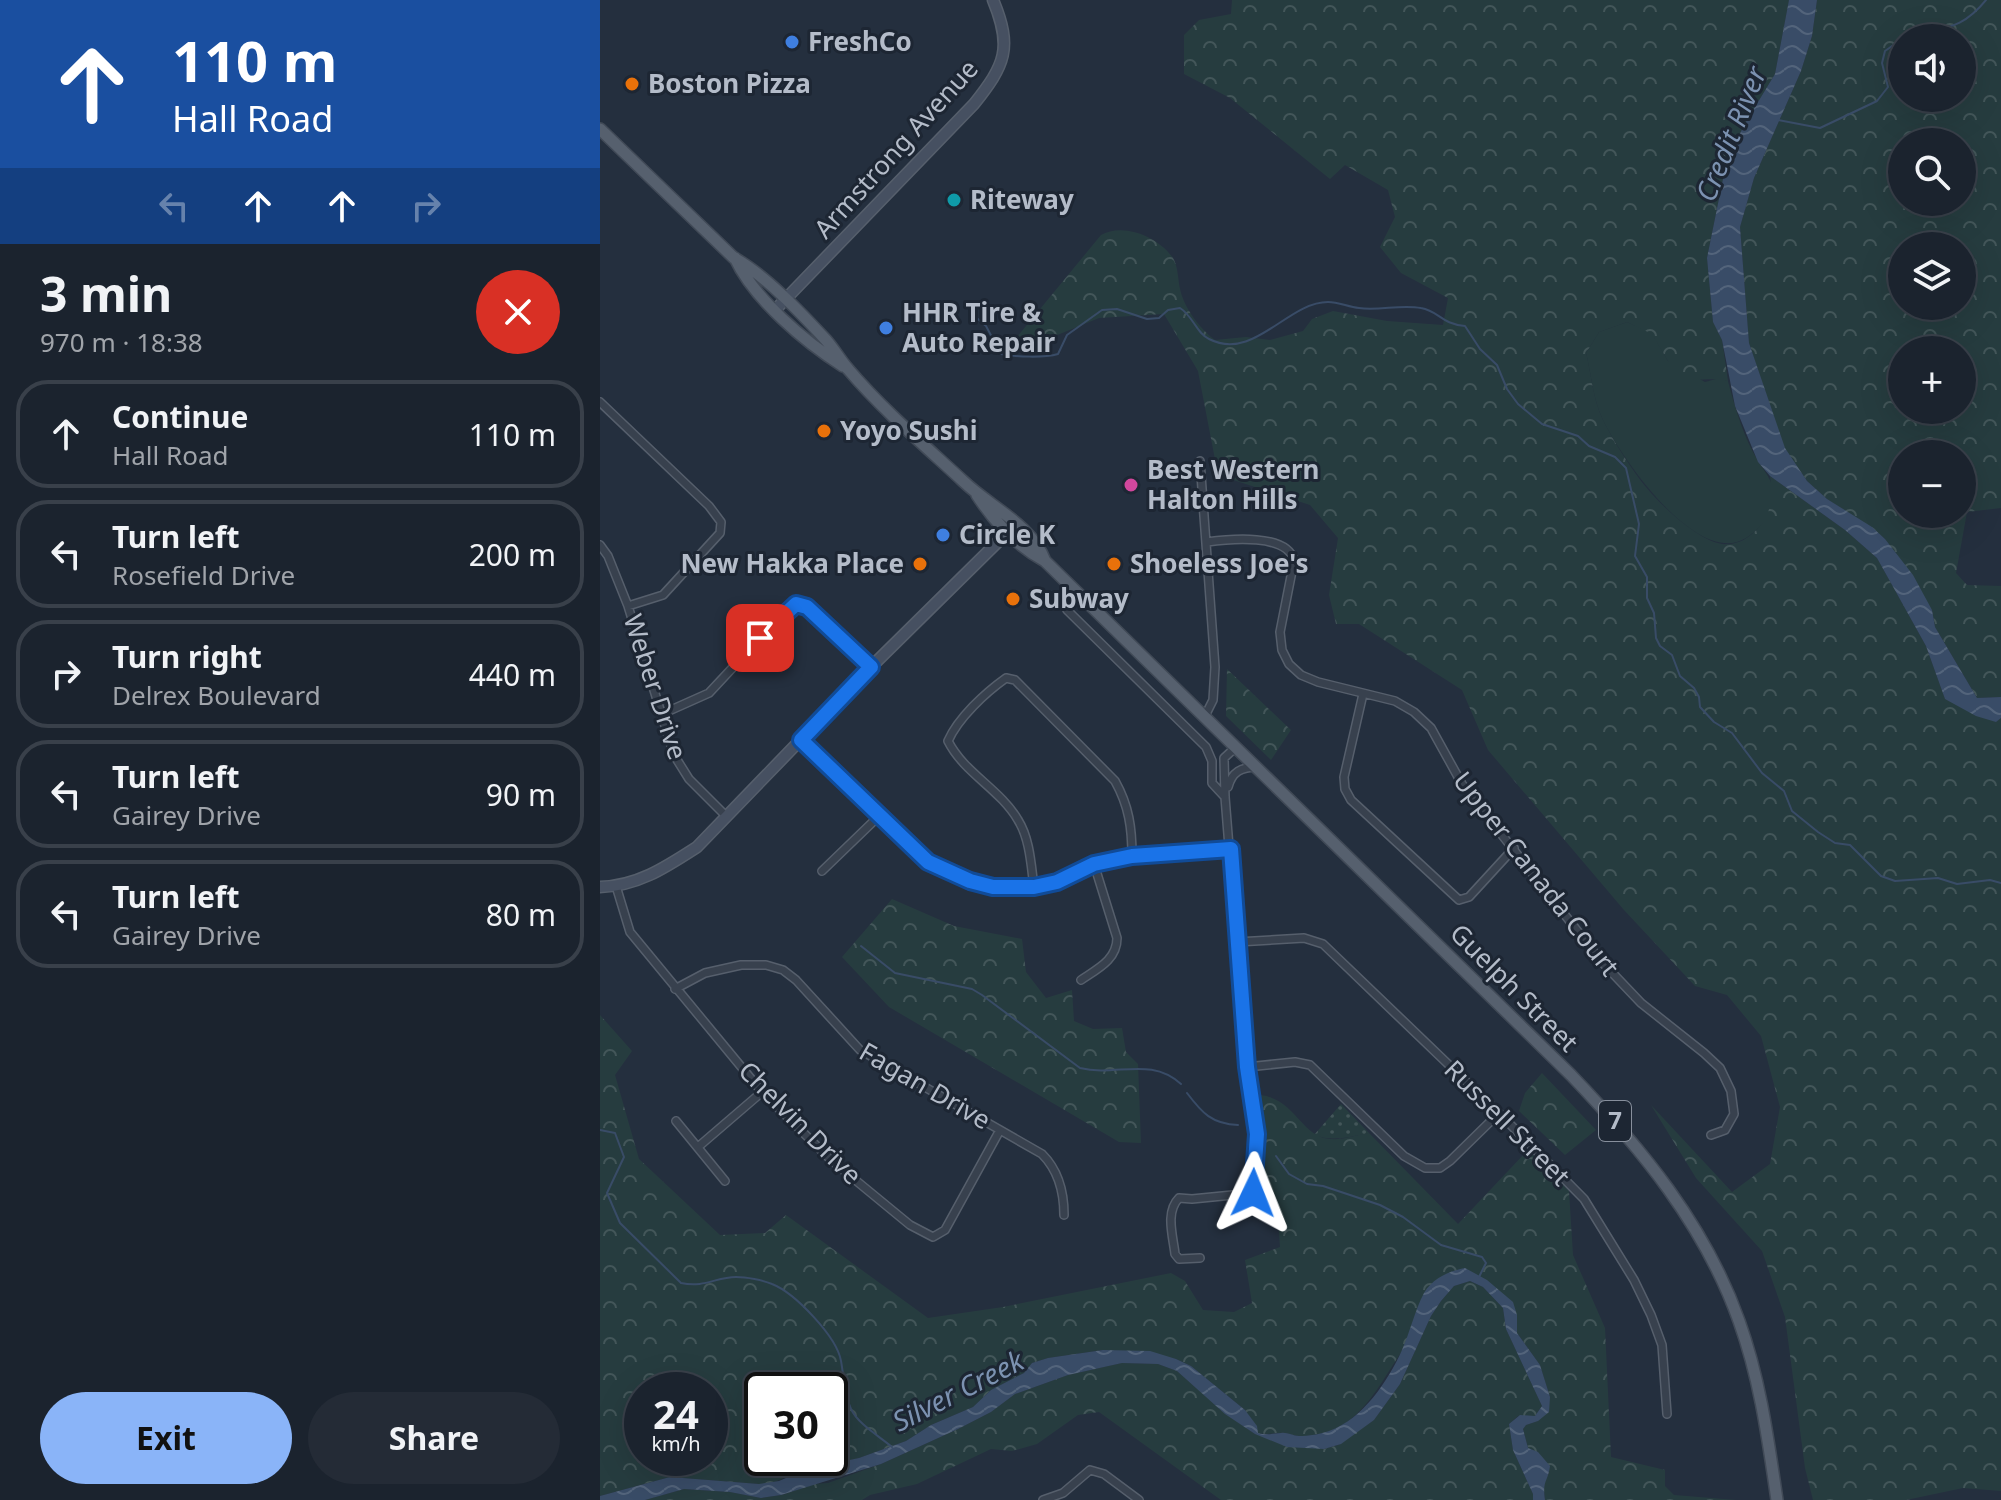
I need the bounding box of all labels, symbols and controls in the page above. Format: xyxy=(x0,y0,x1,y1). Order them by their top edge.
text: 110 m xyxy=(172,22,337,98)
place label: FreshCo xyxy=(808,23,912,59)
map controls xyxy=(1888,24,1976,528)
button: sound xyxy=(1888,24,1976,112)
icon: ahead xyxy=(40,32,144,136)
marker: FreshCo xyxy=(783,33,801,51)
street label: Armstrong Avenue xyxy=(805,51,985,246)
water label: Credit River xyxy=(1686,59,1775,207)
place label: Boston Pizza xyxy=(648,65,811,101)
marker: Boston Pizza xyxy=(623,75,641,93)
text: Hall Road xyxy=(172,94,333,143)
button: search xyxy=(1888,128,1976,216)
place label: Riteway xyxy=(970,181,1074,217)
icon: left xyxy=(152,184,196,228)
icon: ahead xyxy=(236,184,280,228)
icon: ahead xyxy=(320,184,364,228)
icon: right xyxy=(404,184,448,228)
marker: Riteway xyxy=(945,191,963,209)
button: layers xyxy=(1888,232,1976,320)
text: 3 min xyxy=(40,261,172,326)
button: close xyxy=(476,270,560,354)
place label: HHR Tire & Auto Repair xyxy=(902,294,1056,360)
marker: HHR Tire & Auto Repair xyxy=(877,319,895,337)
text: 970 m · 18:38 xyxy=(40,324,203,360)
button: + xyxy=(1888,336,1976,424)
text: Continue xyxy=(112,396,248,437)
icon: ahead xyxy=(44,412,88,456)
place label: Yoyo Sushi xyxy=(840,412,978,448)
text: 110 m xyxy=(469,414,556,455)
marker: Yoyo Sushi xyxy=(815,422,833,440)
text: Hall Road xyxy=(112,437,229,473)
button: − xyxy=(1888,440,1976,528)
place label: Best Western Halton Hills xyxy=(1147,451,1319,517)
marker: Best Western Halton Hills xyxy=(1122,476,1140,494)
text: Turn left xyxy=(112,516,240,557)
place label: Circle K xyxy=(959,516,1056,552)
marker: Circle K xyxy=(934,526,952,544)
icon: left xyxy=(44,532,88,576)
text: 200 m xyxy=(469,534,556,575)
place label: New Hakka Place xyxy=(680,545,904,581)
place label: Shoeless Joe's xyxy=(1130,545,1308,581)
marker: New Hakka Place xyxy=(911,555,929,573)
marker: Shoeless Joe's xyxy=(1105,555,1123,573)
text: Rosefield Drive xyxy=(112,557,295,593)
place label: Subway xyxy=(1029,580,1129,616)
marker: Subway xyxy=(1004,590,1022,608)
pin xyxy=(726,604,794,672)
street label: Weber Drive xyxy=(616,609,696,764)
icon: arrive xyxy=(738,616,782,660)
text: Turn right xyxy=(112,636,262,677)
icon: right xyxy=(44,652,88,696)
text: 440 m xyxy=(469,654,556,695)
text: Delrex Boulevard xyxy=(112,677,321,713)
text: Turn left xyxy=(112,756,240,797)
street label: Upper Canada Court xyxy=(1445,764,1628,983)
icon: left xyxy=(44,772,88,816)
text: 90 m xyxy=(486,774,556,815)
text: Gairey Drive xyxy=(112,797,261,833)
text: Turn left xyxy=(112,876,240,917)
icon: left xyxy=(44,892,88,936)
text: 80 m xyxy=(486,894,556,935)
street label: Guelph Street xyxy=(1443,915,1587,1059)
text: Gairey Drive xyxy=(112,917,261,953)
street label: Fagan Drive xyxy=(853,1033,998,1137)
street label: Russell Street xyxy=(1437,1051,1579,1193)
street label: Chelvin Drive xyxy=(731,1053,870,1192)
road number: 7 xyxy=(1599,1101,1631,1141)
position arrow xyxy=(1211,1151,1295,1235)
water label: Silver Creek xyxy=(885,1340,1031,1439)
speed limit sign: 30 xyxy=(744,1372,848,1476)
text: 24 xyxy=(653,1386,699,1441)
button: Exit xyxy=(40,1392,292,1484)
button: Share xyxy=(308,1392,560,1484)
text: km/h xyxy=(651,1430,701,1457)

